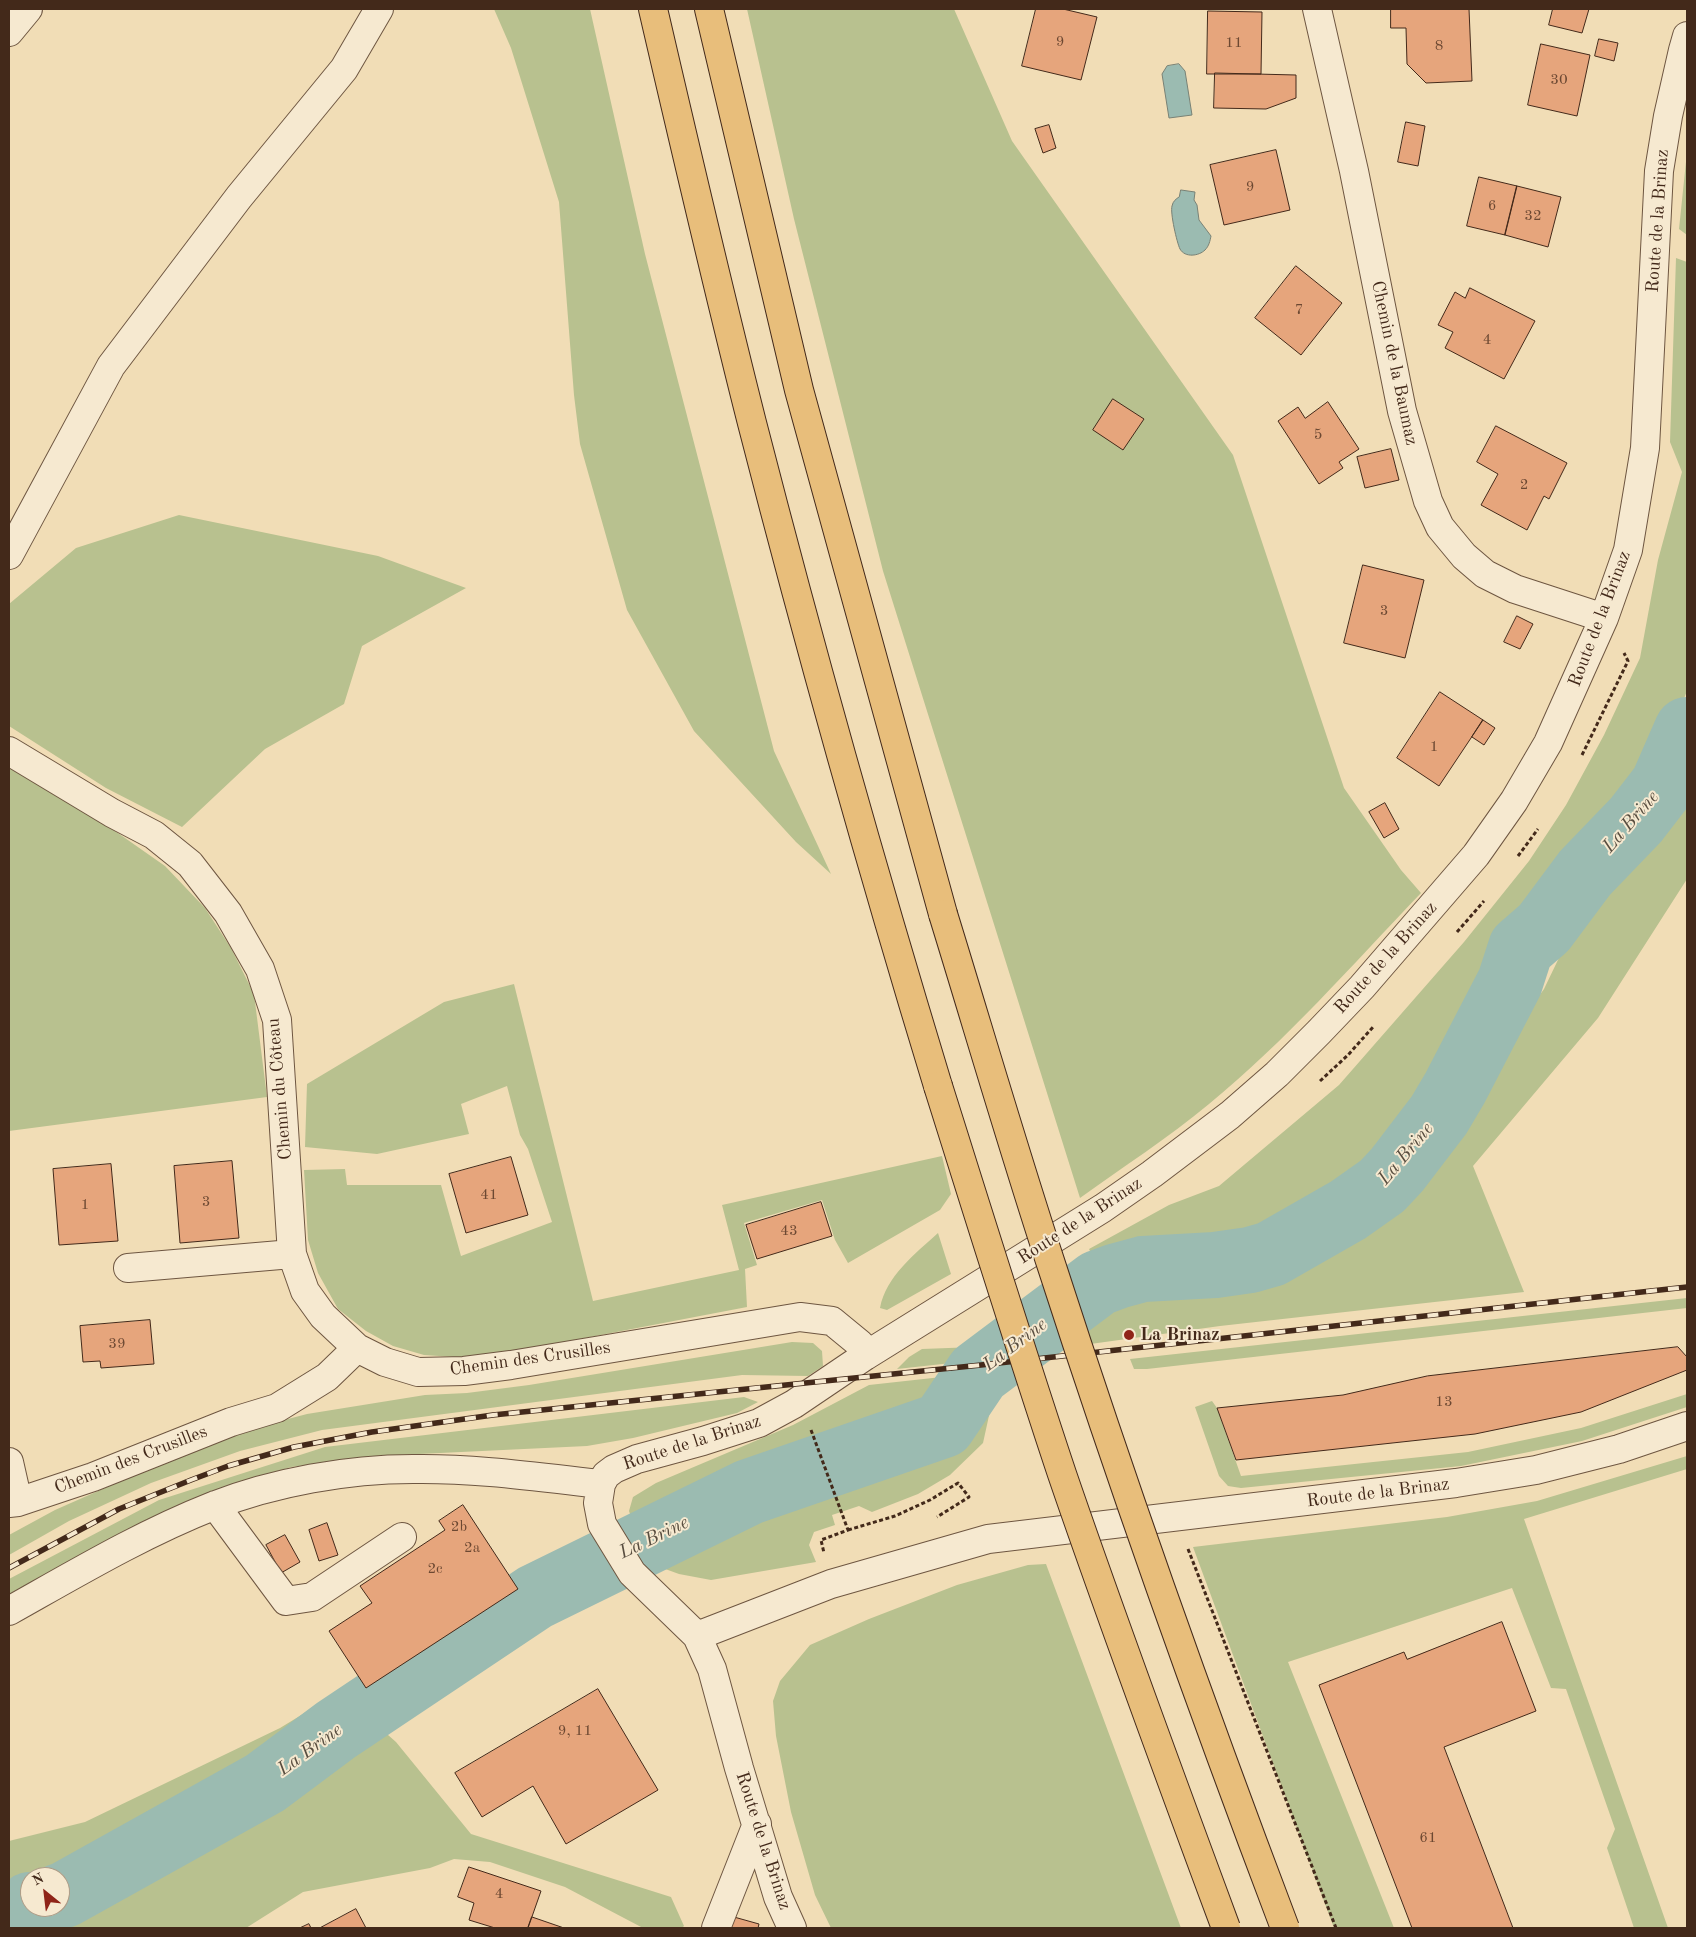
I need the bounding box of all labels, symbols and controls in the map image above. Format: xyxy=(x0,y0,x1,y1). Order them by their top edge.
house number: 9 xyxy=(1056,33,1064,51)
house number: 11 xyxy=(1225,34,1243,52)
house number: 8 xyxy=(1435,37,1443,55)
house number: 30 xyxy=(1550,71,1568,89)
street label: Route de la Brinaz xyxy=(1642,149,1674,293)
house number: 9 xyxy=(1246,178,1254,196)
house number: 6 xyxy=(1488,197,1496,215)
house number: 32 xyxy=(1524,207,1542,225)
street label: Chemin de la Baumaz xyxy=(1366,279,1422,447)
house number: 7 xyxy=(1295,301,1303,319)
house number: 4 xyxy=(1483,331,1491,349)
house number: 5 xyxy=(1314,426,1322,444)
house number: 2 xyxy=(1520,476,1528,494)
street label: Route de la Brinaz xyxy=(1564,548,1636,690)
house number: 3 xyxy=(1380,602,1388,620)
house number: 1 xyxy=(1430,738,1438,756)
water label: La Brine xyxy=(1598,786,1664,858)
street label: Route de la Brinaz xyxy=(1330,897,1442,1019)
street label: Chemin du Côteau xyxy=(263,1017,297,1161)
water label: La Brine xyxy=(1373,1118,1439,1190)
street label: Route de la Brinaz xyxy=(1014,1173,1146,1269)
house number: 41 xyxy=(480,1186,498,1204)
house number: 3 xyxy=(202,1193,210,1211)
house number: 1 xyxy=(81,1196,89,1214)
house number: 43 xyxy=(780,1222,798,1240)
water label: La Brine xyxy=(978,1313,1052,1377)
place label: La Brinaz xyxy=(1140,1324,1220,1346)
marker: La Brinaz xyxy=(1122,1328,1136,1342)
house number: 39 xyxy=(108,1335,126,1353)
street label: Chemin des Crusilles xyxy=(448,1337,612,1381)
house number: 13 xyxy=(1435,1393,1453,1411)
street label: Route de la Brinaz xyxy=(620,1411,764,1475)
street label: Chemin des Crusilles xyxy=(51,1421,211,1499)
street label: Route de la Brinaz xyxy=(1305,1474,1451,1512)
water label: La Brine xyxy=(615,1511,693,1565)
house number: 2b xyxy=(451,1518,467,1536)
house number: 2a xyxy=(464,1539,480,1557)
house number: 2c xyxy=(427,1560,443,1578)
water label: La Brine xyxy=(273,1719,347,1781)
house number: 9, 11 xyxy=(558,1722,592,1740)
street label: Route de la Brinaz xyxy=(731,1769,795,1913)
house number: 61 xyxy=(1419,1829,1437,1847)
north arrow xyxy=(20,1867,70,1917)
text: N xyxy=(30,1871,46,1888)
house number: 4 xyxy=(495,1885,503,1903)

